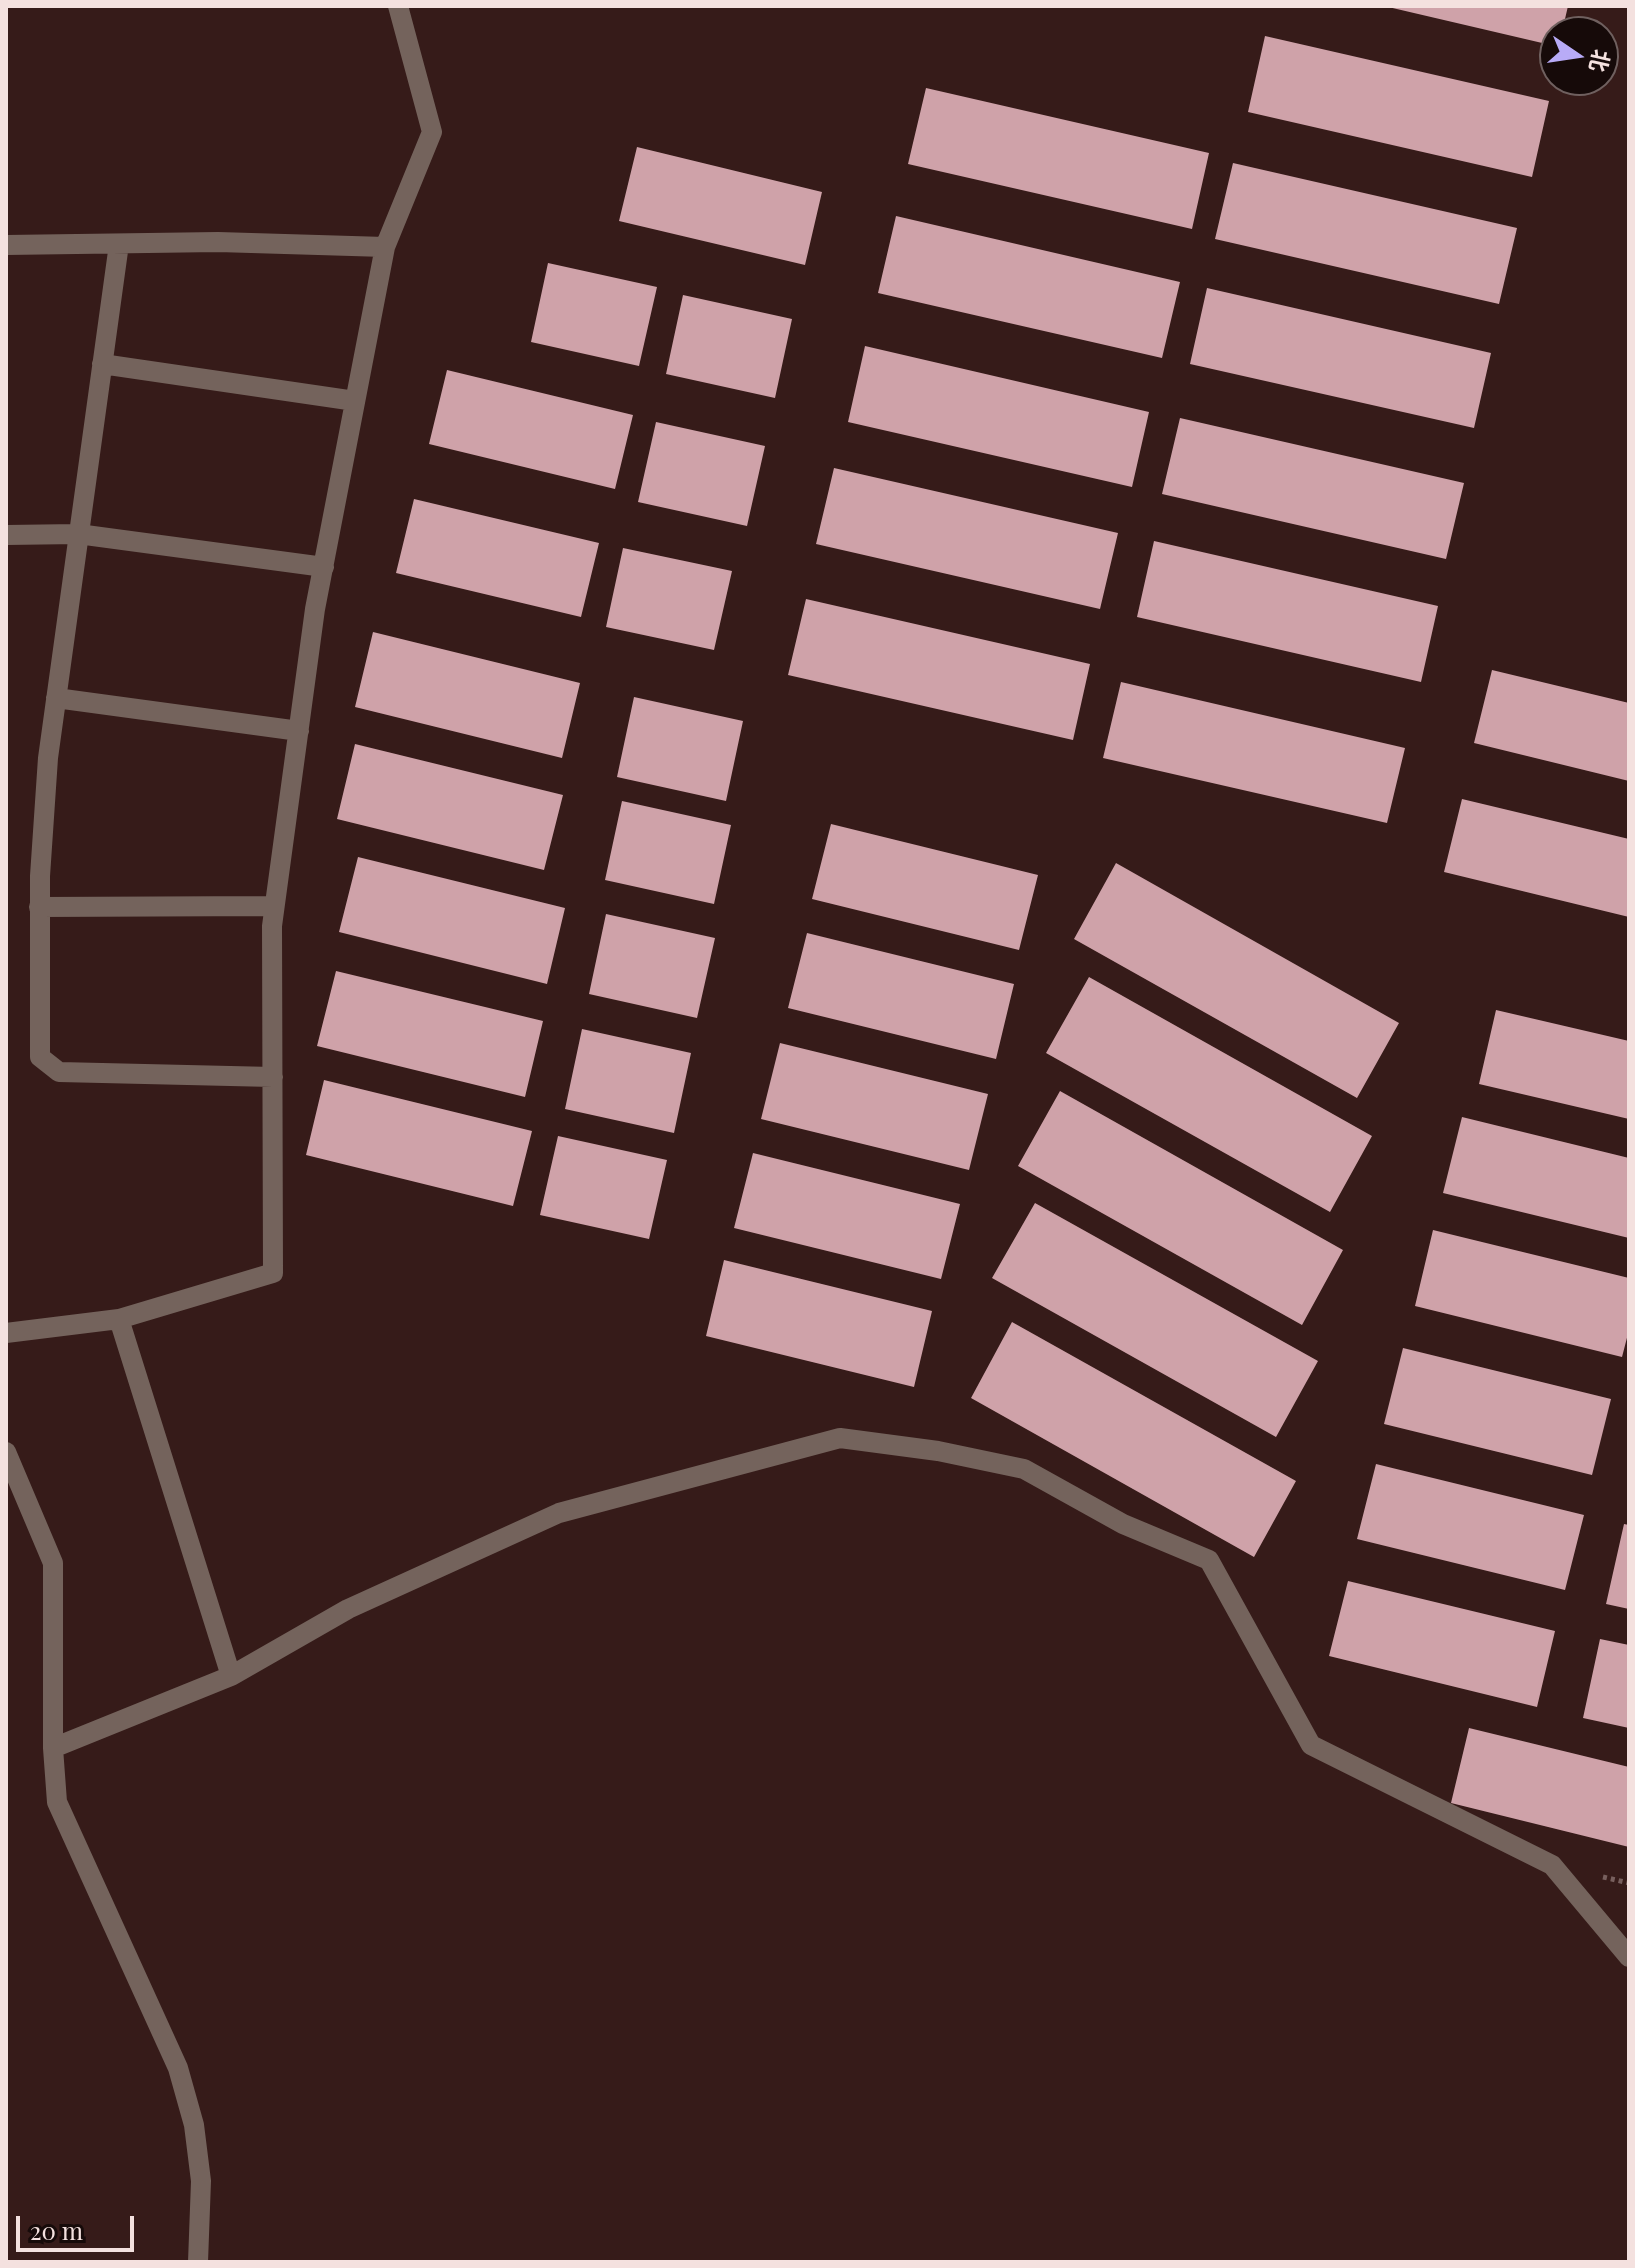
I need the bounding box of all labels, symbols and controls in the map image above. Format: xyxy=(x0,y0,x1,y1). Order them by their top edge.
north arrow xyxy=(1539,16,1619,96)
text: 北 xyxy=(1583,47,1618,75)
scale bar xyxy=(20,2200,138,2250)
text: 20 m xyxy=(30,2214,83,2246)

